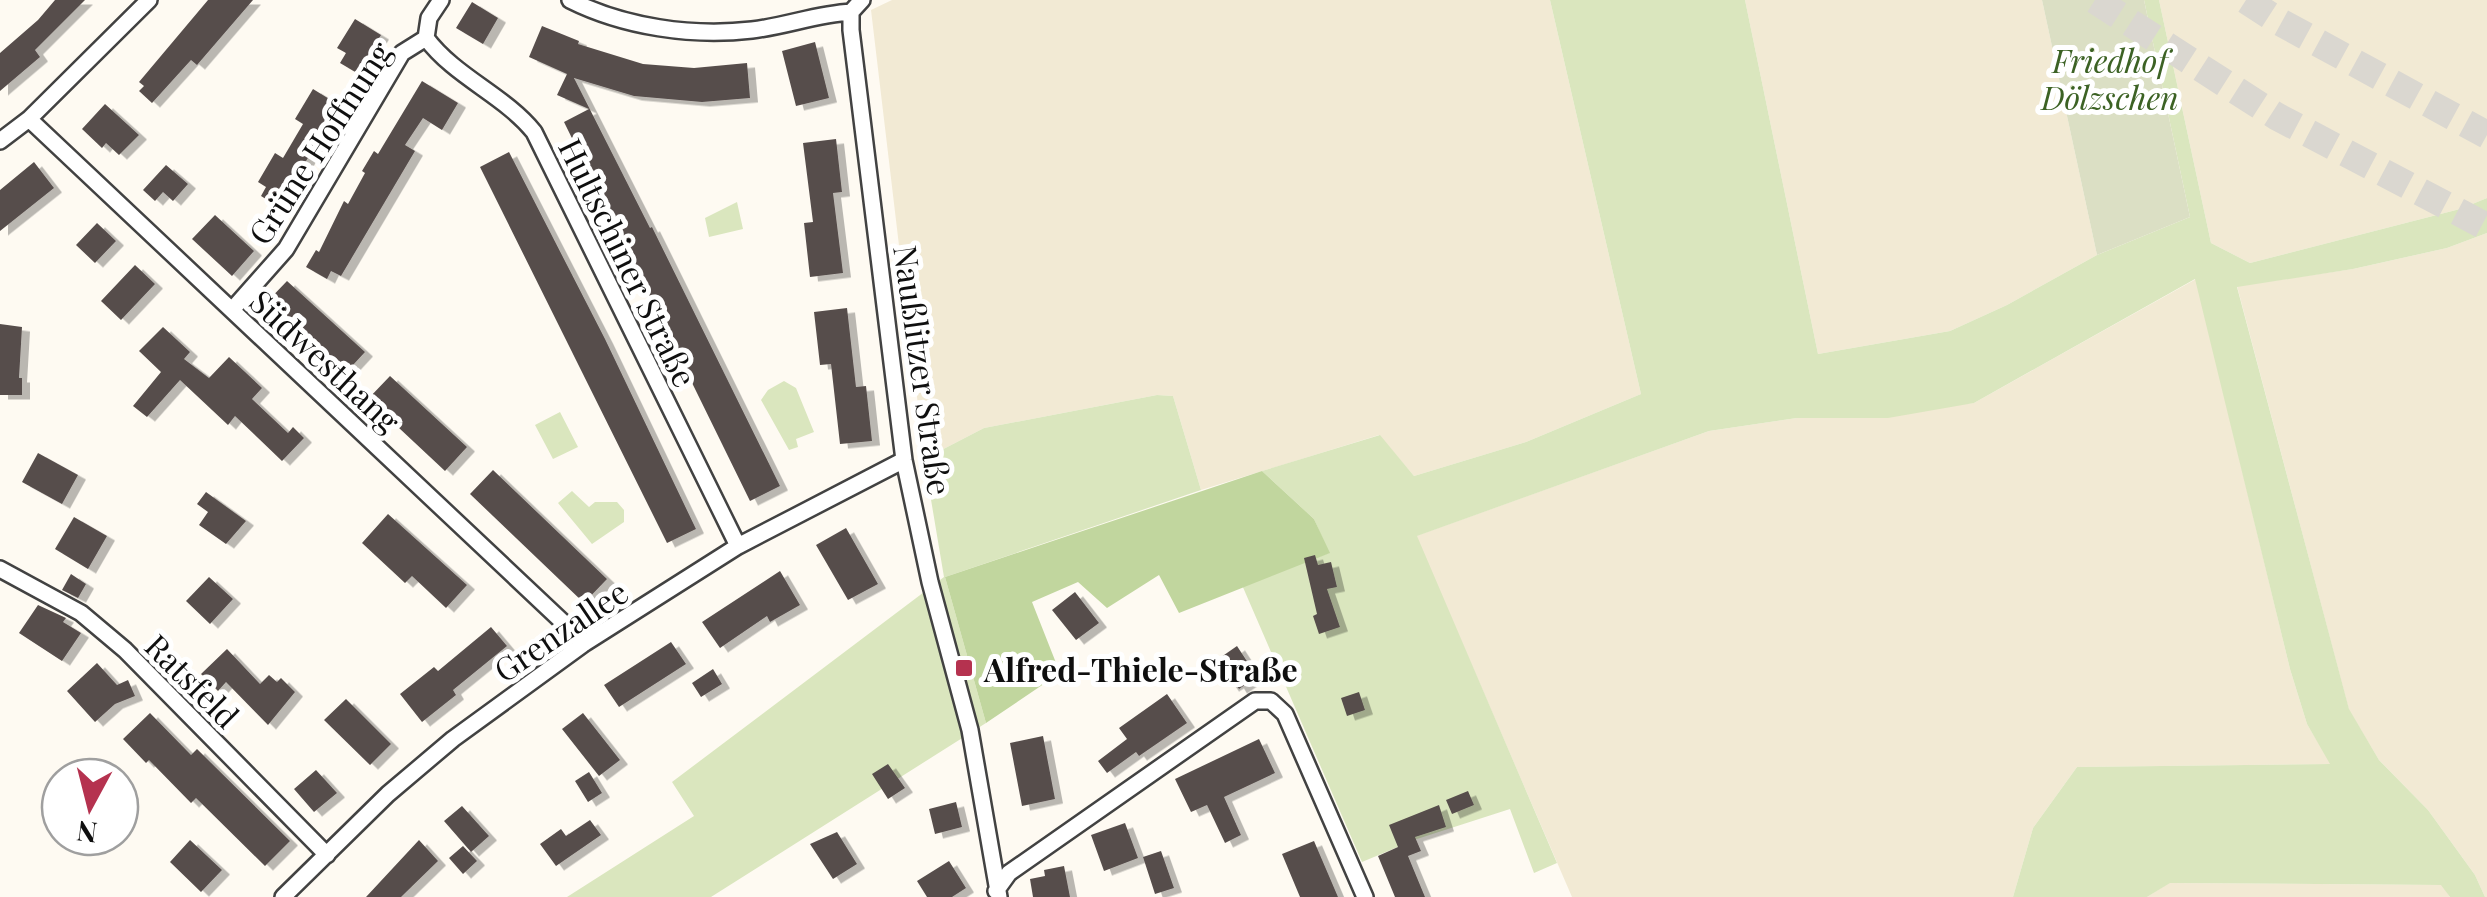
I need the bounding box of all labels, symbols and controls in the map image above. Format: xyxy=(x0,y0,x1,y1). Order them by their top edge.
street label: Grüne Hoffnung xyxy=(237,32,401,252)
park label: Friedhof Dölzschen xyxy=(2040,38,2179,118)
street label: Hultschiner Straße xyxy=(550,131,708,393)
street label: Naußlitzer Straße xyxy=(885,242,963,498)
street label: Südwesthang xyxy=(241,279,411,441)
street label: Grenzallee xyxy=(485,569,635,691)
street label: Ratsfeld xyxy=(137,624,249,736)
place label: Alfred-Thiele-Straße xyxy=(983,647,1298,690)
marker: Alfred-Thiele-Straße xyxy=(953,657,975,679)
north arrow xyxy=(40,757,140,857)
text: N xyxy=(74,814,99,853)

